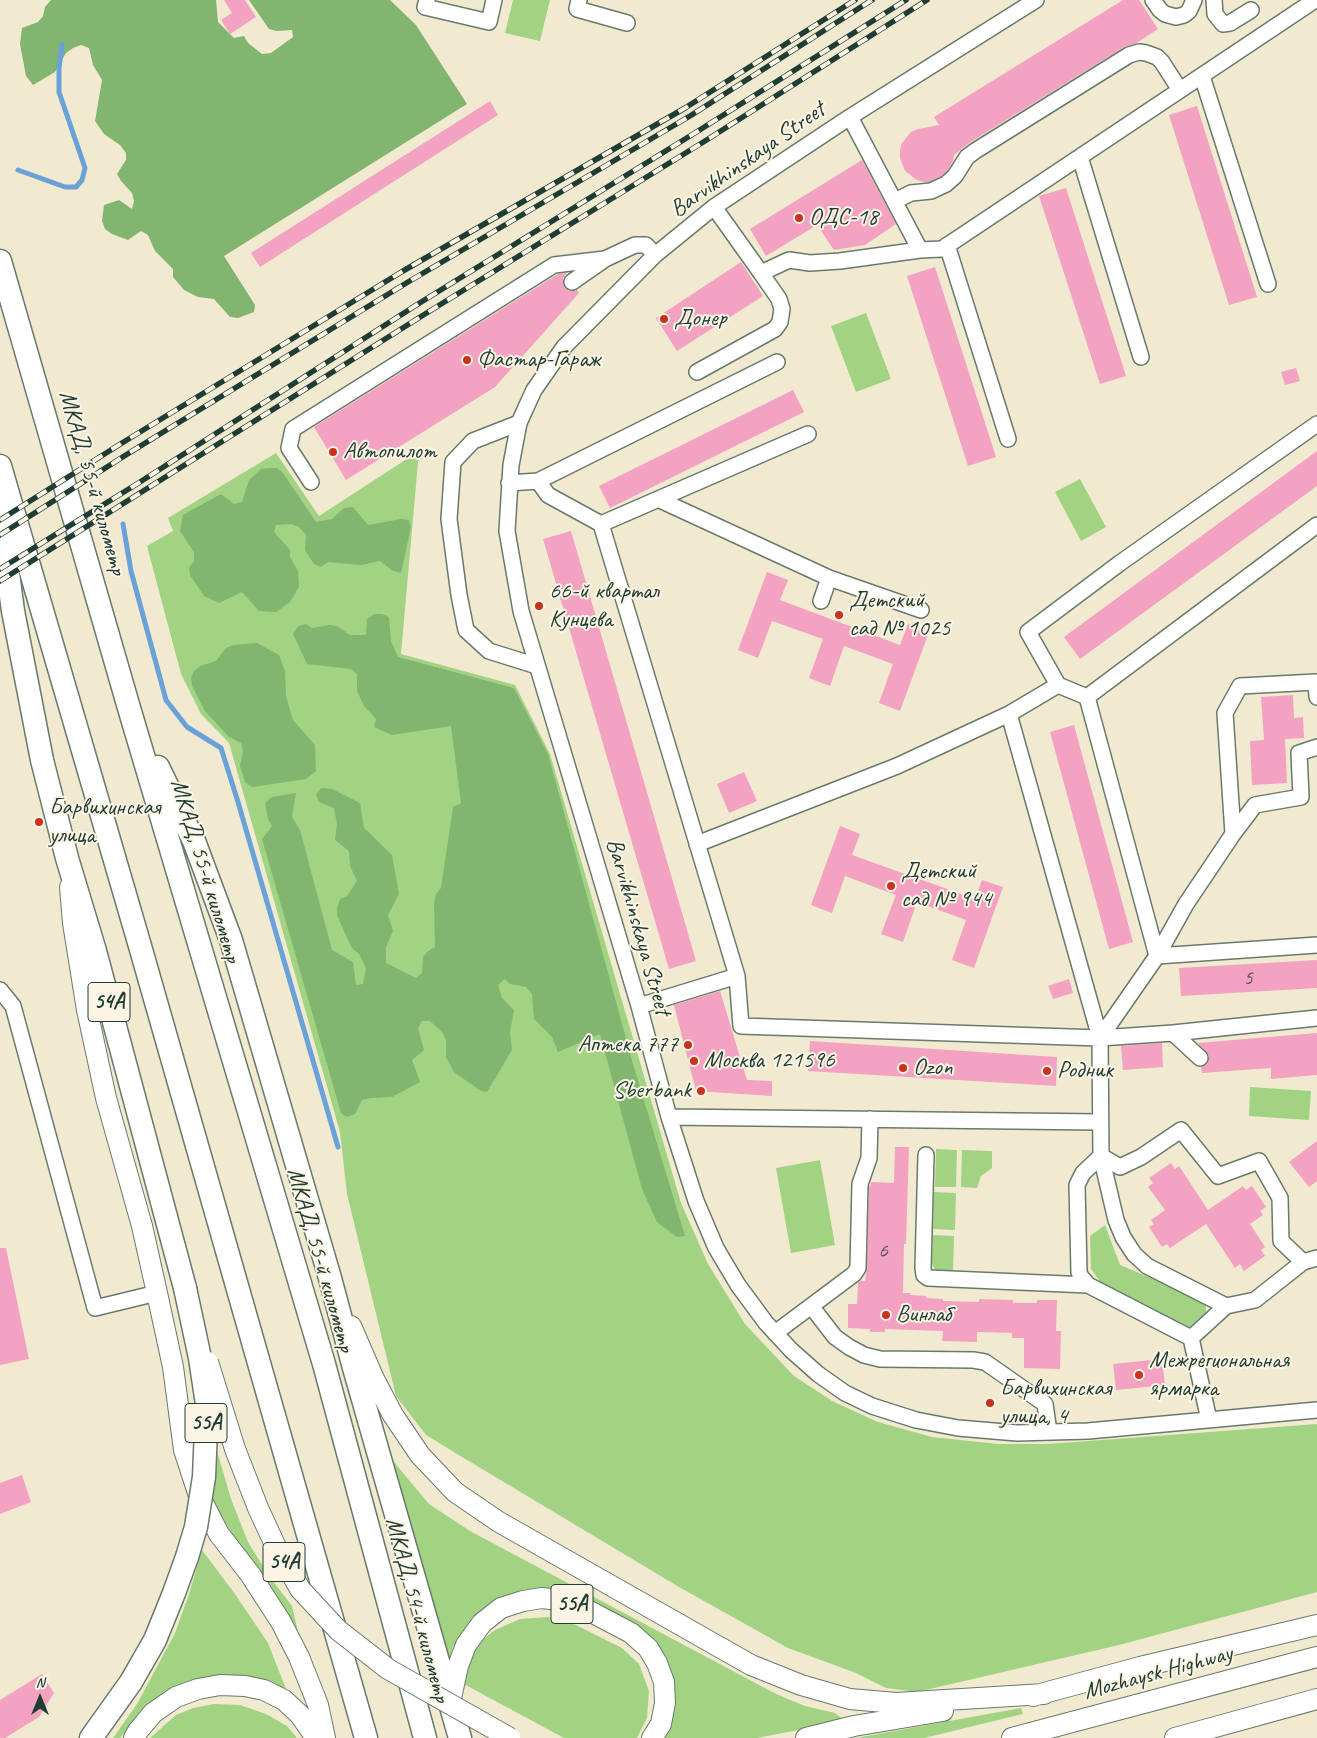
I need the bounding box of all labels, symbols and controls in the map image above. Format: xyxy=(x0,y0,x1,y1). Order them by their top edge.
street label: Barvikhinskaya Street xyxy=(665,96,831,224)
place label: ОДС-18 xyxy=(809,204,878,232)
marker: ОДС-18 xyxy=(793,212,805,224)
place label: Донер xyxy=(674,305,727,333)
marker: Донер xyxy=(658,313,670,325)
place label: Фастар-Гараж xyxy=(477,346,600,374)
marker: Фастар-Гараж xyxy=(461,354,473,366)
street label: МКАД, 55-й километр xyxy=(52,388,132,578)
place label: Автопилот xyxy=(343,438,436,466)
marker: Автопилот xyxy=(327,446,339,458)
place label: 66-й квартал Кунцева xyxy=(549,578,659,634)
place label: Детский сад № 1025 xyxy=(849,587,950,643)
marker: 66-й квартал Кунцева xyxy=(533,600,545,612)
marker: Детский сад № 1025 xyxy=(833,609,845,621)
street label: МКАД, 55-й километр xyxy=(163,776,247,966)
place label: Барвихинская улица xyxy=(49,794,160,850)
marker: Барвихинская улица xyxy=(33,816,45,828)
street label: Barvikhinskaya Street xyxy=(599,835,677,1019)
place label: Детский сад № 944 xyxy=(901,858,991,914)
marker: Детский сад № 944 xyxy=(885,880,897,892)
house number: 5 xyxy=(1243,965,1253,991)
road number: 54А xyxy=(88,982,130,1022)
place label: Аптека 777 xyxy=(578,1031,678,1059)
marker: Аптека 777 xyxy=(682,1039,694,1051)
place label: Москва 121596 xyxy=(704,1047,835,1075)
place label: Ozon xyxy=(913,1054,952,1082)
marker: Москва 121596 xyxy=(688,1055,700,1067)
place label: Родник xyxy=(1057,1057,1113,1085)
marker: Ozon xyxy=(897,1062,909,1074)
marker: Родник xyxy=(1041,1065,1053,1077)
place label: Sberbank xyxy=(613,1077,691,1105)
marker: Sberbank xyxy=(695,1085,707,1097)
street label: МКАД, 55-й километр xyxy=(280,1165,360,1355)
house number: 6 xyxy=(878,1238,888,1264)
place label: Винлаб xyxy=(896,1301,951,1329)
marker: Винлаб xyxy=(880,1309,892,1321)
place label: Межрегиональная ярмарка xyxy=(1149,1347,1290,1403)
marker: Межрегиональная ярмарка xyxy=(1133,1369,1145,1381)
place label: Барвихинская улица, 4 xyxy=(1000,1375,1111,1431)
marker: Барвихинская улица, 4 xyxy=(984,1397,996,1409)
road number: 55А xyxy=(185,1404,227,1442)
street label: МКАД, 54-й километр xyxy=(378,1514,456,1706)
road number: 54А xyxy=(263,1542,305,1581)
road number: 55А xyxy=(551,1585,593,1624)
street label: Mozhaysk Highway xyxy=(1081,1639,1235,1707)
north arrow xyxy=(15,1673,65,1723)
text: N xyxy=(36,1674,44,1691)

